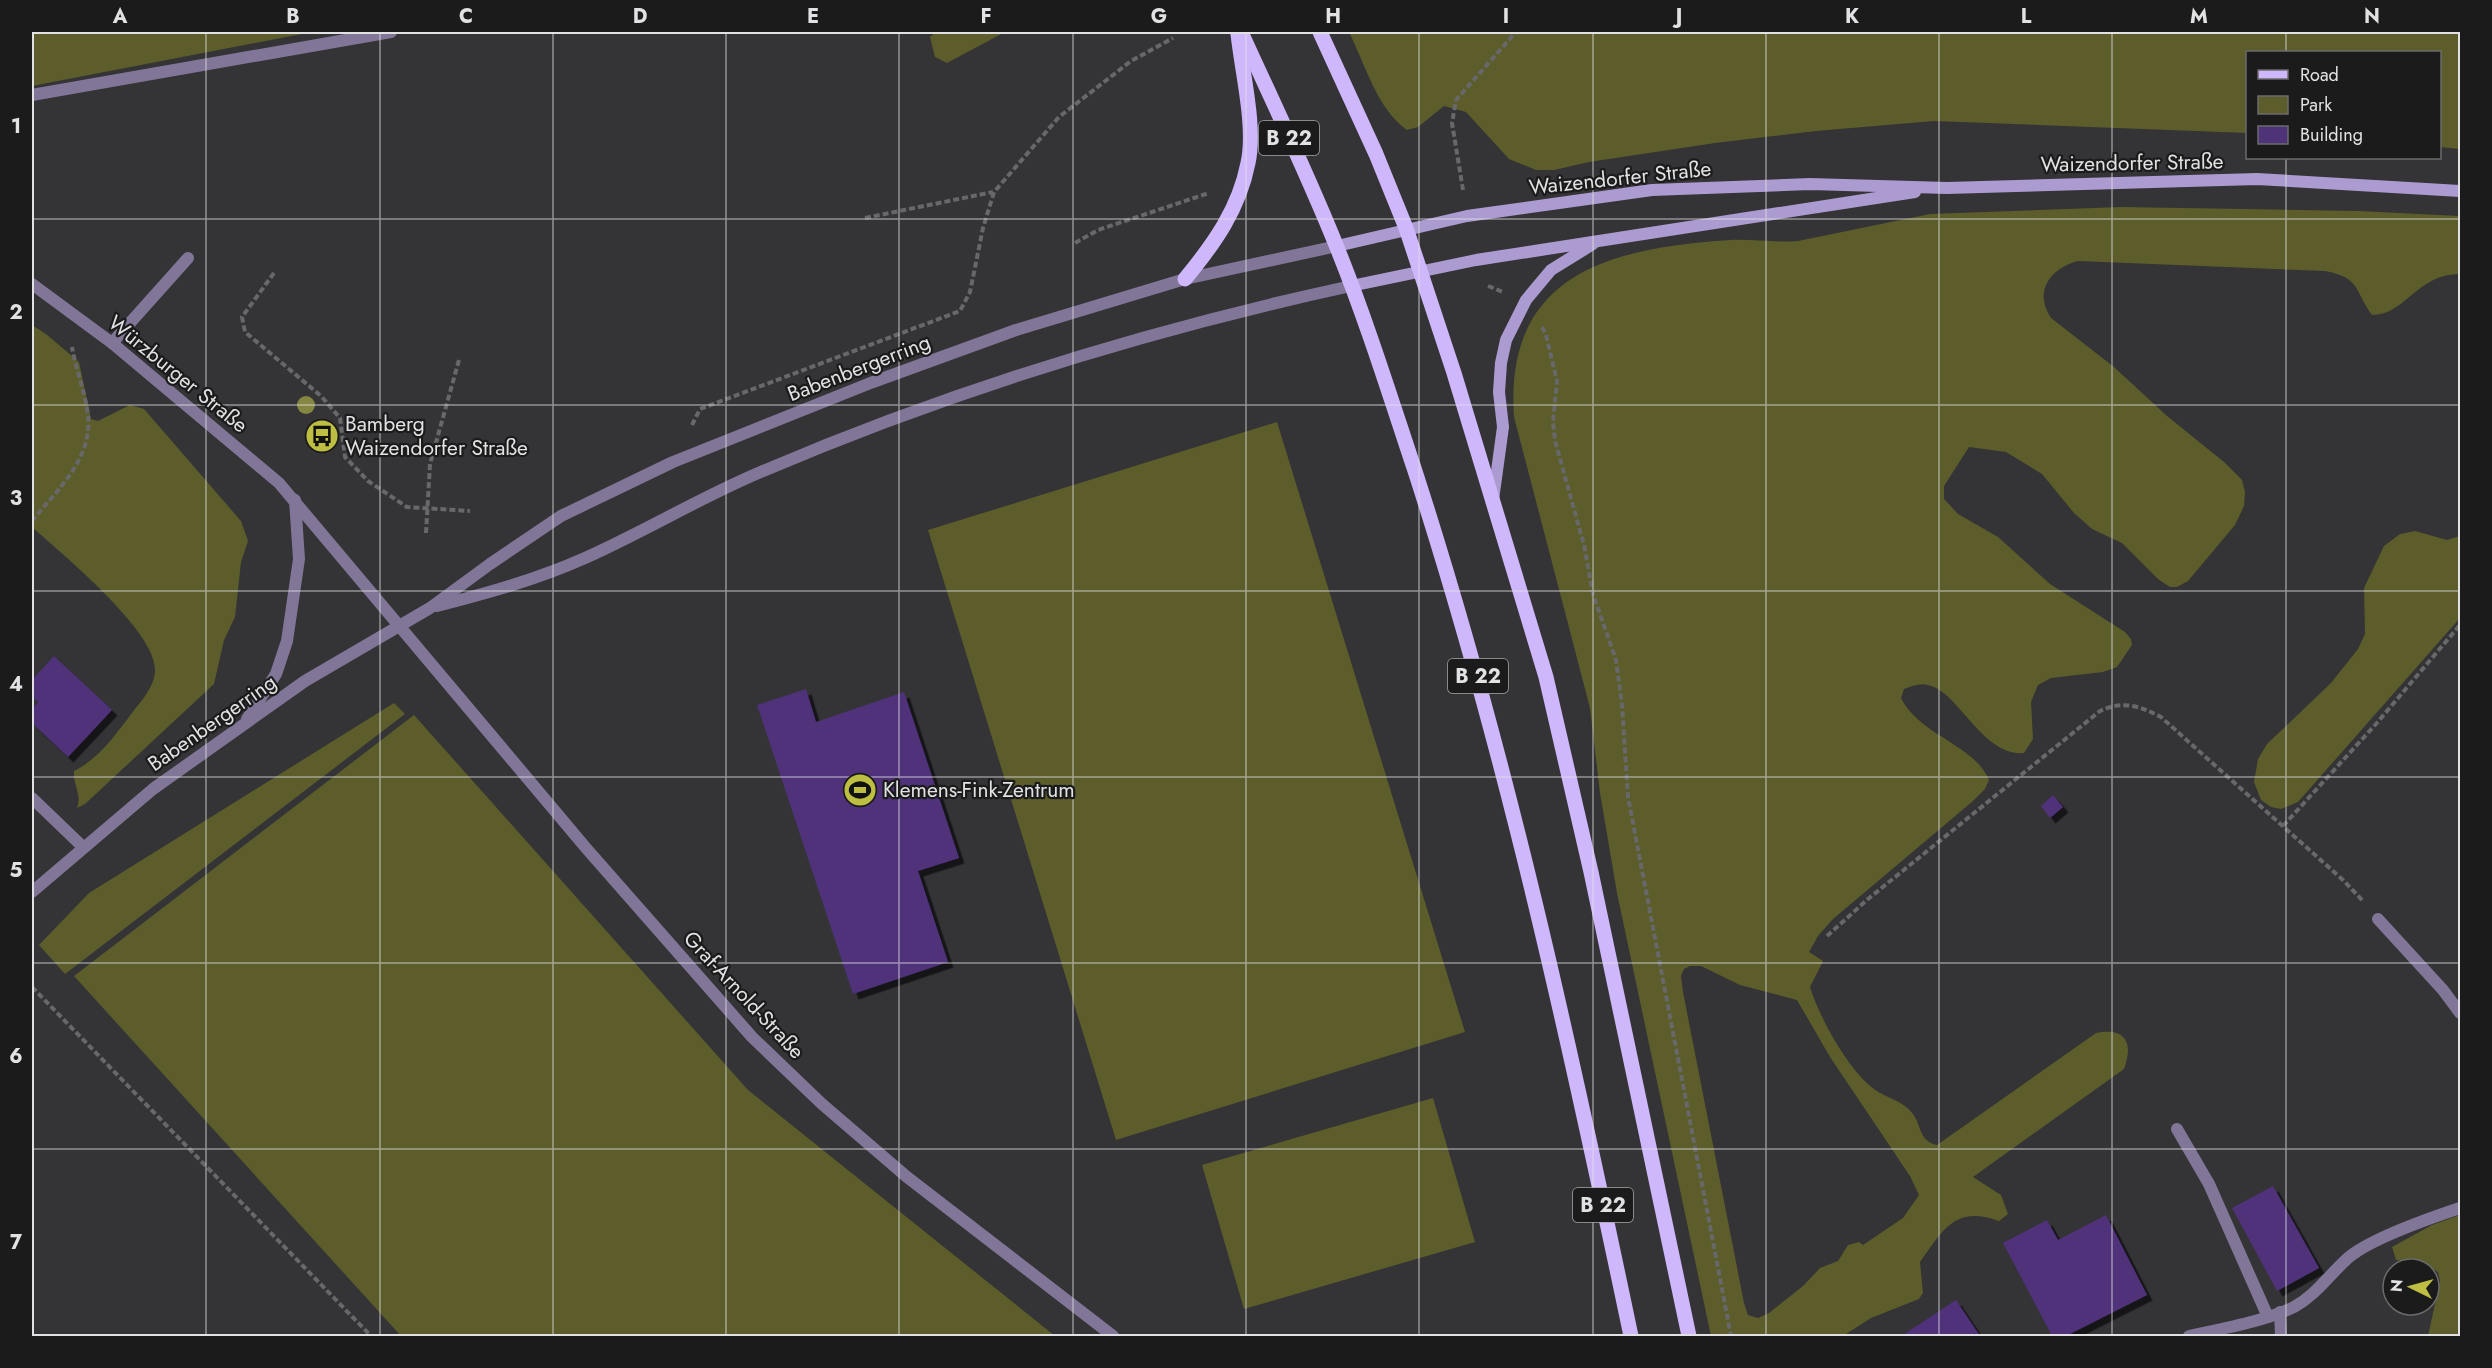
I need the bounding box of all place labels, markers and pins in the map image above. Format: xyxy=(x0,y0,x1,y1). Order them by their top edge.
place label: Bamberg Waizendorfer Straße xyxy=(345,409,528,463)
bus stop icon: Bamberg Waizendorfer Straße xyxy=(304,418,340,454)
sports icon: Klemens-Fink-Zentrum xyxy=(842,772,878,808)
place label: Klemens-Fink-Zentrum xyxy=(883,775,1075,805)

